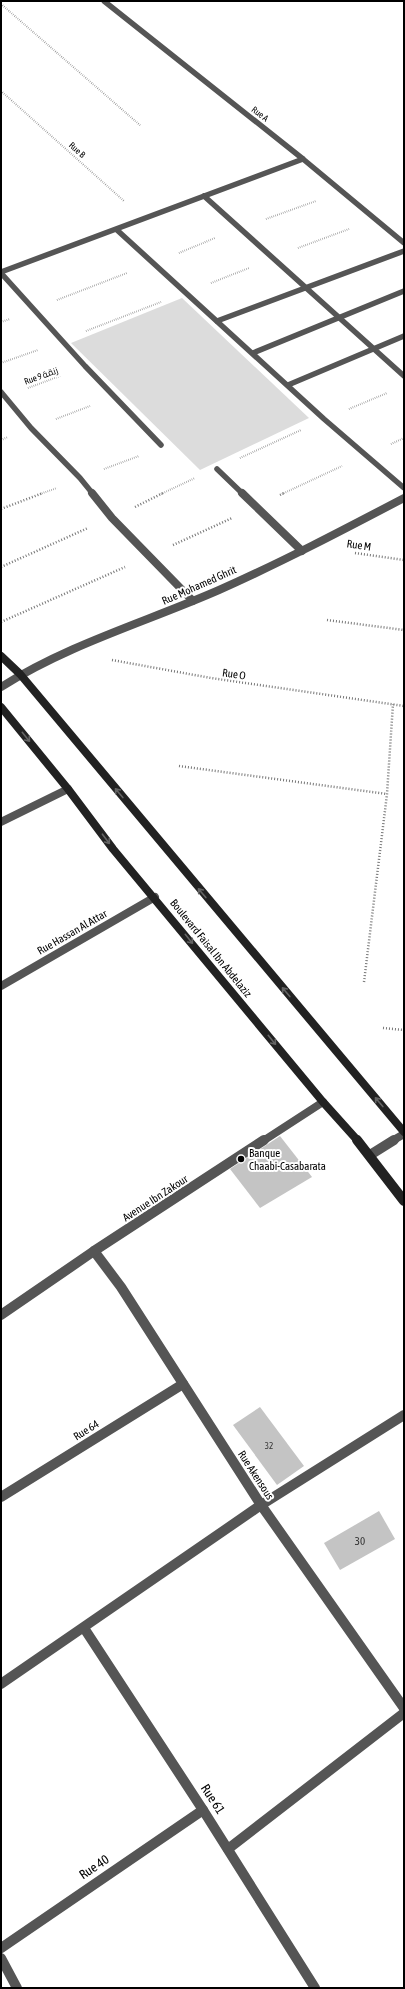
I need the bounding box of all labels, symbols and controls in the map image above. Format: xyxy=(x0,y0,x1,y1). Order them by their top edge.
street label: Rue A xyxy=(250,104,271,124)
street label: Rue B xyxy=(67,140,88,160)
street label: Rue 9 زنقة xyxy=(23,365,59,387)
street label: Rue M xyxy=(346,537,372,553)
street label: Rue Mohamed Ghrit xyxy=(160,563,238,607)
street label: Rue O xyxy=(221,666,247,682)
one-way arrow xyxy=(21,732,30,743)
one-way arrow xyxy=(114,788,123,799)
one-way arrow xyxy=(102,834,110,845)
one-way arrow xyxy=(197,888,207,898)
street label: Boulevard Faisal Ibn Abdelaziz xyxy=(168,897,254,999)
street label: Rue Hassan Al Attar xyxy=(35,907,110,957)
one-way arrow xyxy=(185,934,194,945)
one-way arrow xyxy=(281,987,290,998)
one-way arrow xyxy=(267,1034,276,1045)
one-way arrow xyxy=(374,1097,383,1108)
place label: Banque Chaabi-Casabarata xyxy=(249,1147,326,1172)
marker: Banque Chaabi-Casabarata xyxy=(236,1154,246,1164)
street label: Avenue Ibn Zakour xyxy=(120,1172,190,1224)
street label: Rue 64 xyxy=(71,1418,101,1442)
house number: 32 xyxy=(265,1441,273,1451)
street label: Rue Akensous xyxy=(236,1448,276,1502)
house number: 30 xyxy=(355,1535,365,1547)
street label: Rue 61 xyxy=(198,1781,228,1817)
street label: Rue 40 xyxy=(76,1852,112,1882)

